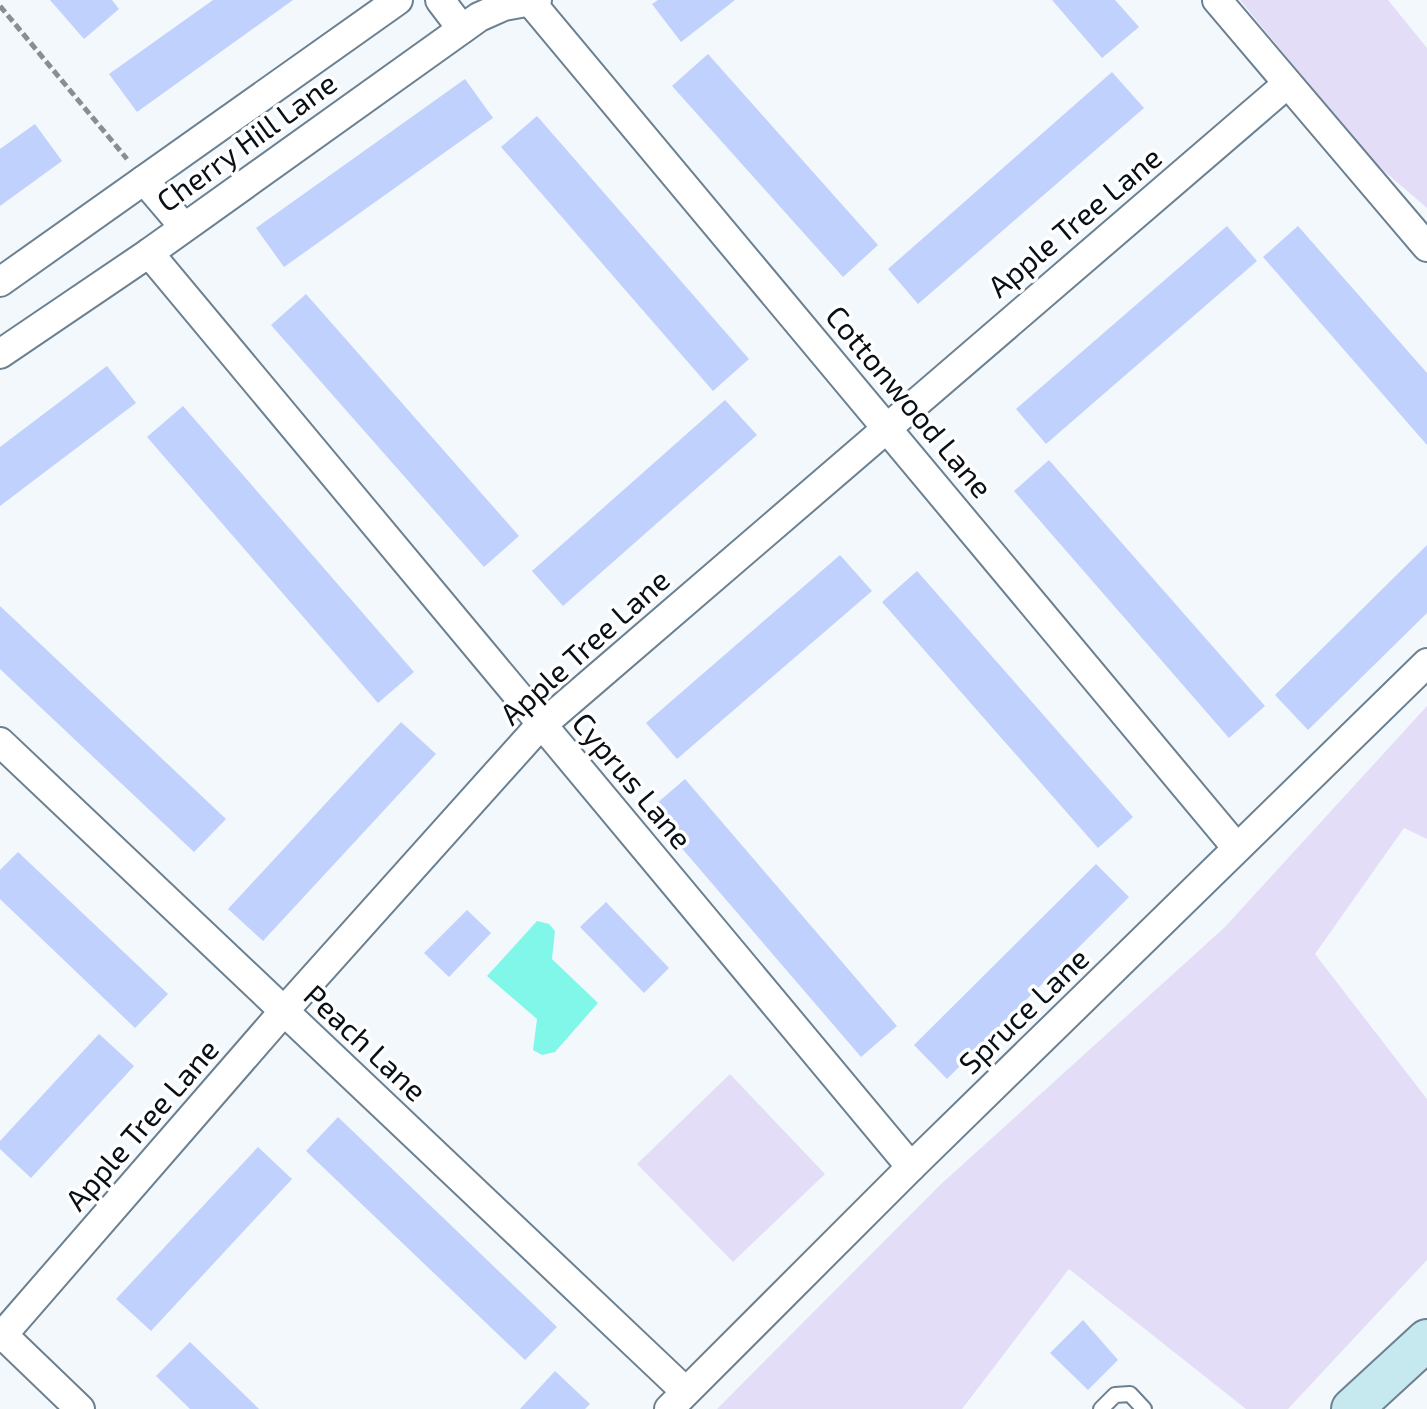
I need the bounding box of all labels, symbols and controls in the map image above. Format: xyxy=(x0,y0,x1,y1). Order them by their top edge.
street label: Cherry Hill Lane xyxy=(149,64,343,218)
street label: Apple Tree Lane xyxy=(980,138,1168,304)
street label: Cottonwood Lane xyxy=(819,298,1001,504)
street label: Apple Tree Lane xyxy=(492,561,676,731)
street label: Cyprus Lane xyxy=(566,705,700,855)
street label: Spruce Lane xyxy=(951,939,1095,1081)
street label: Peach Lane xyxy=(297,976,435,1108)
street label: Apple Tree Lane xyxy=(57,1031,225,1217)

